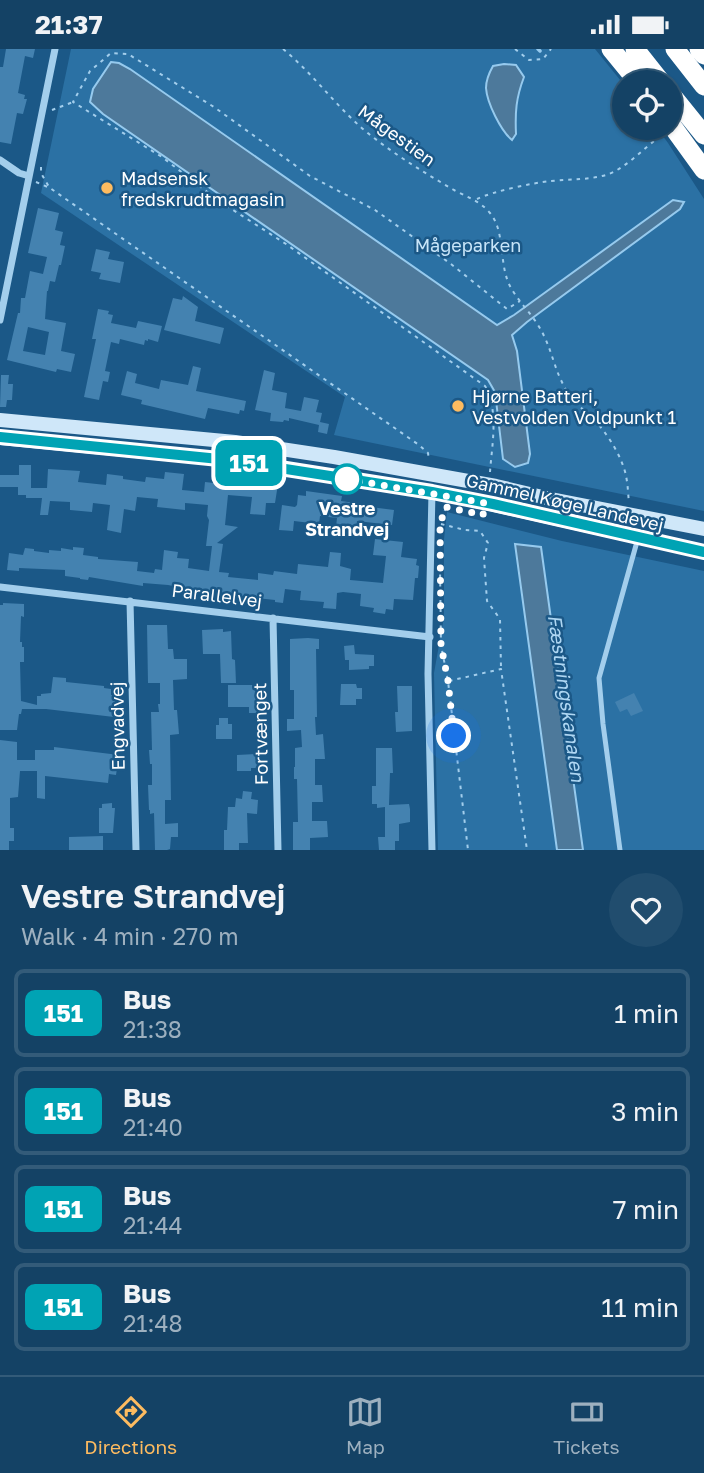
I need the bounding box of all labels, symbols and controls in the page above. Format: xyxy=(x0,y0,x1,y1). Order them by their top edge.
text: 21:37 xyxy=(35,9,103,40)
map controls xyxy=(612,70,682,140)
button: locate xyxy=(612,70,682,140)
street label: Mågestien xyxy=(354,100,440,170)
place label: Madsensk fredskrudtmagasin xyxy=(121,167,285,210)
marker: Madsensk fredskrudtmagasin xyxy=(99,180,115,196)
park label: Mågeparken xyxy=(415,234,521,256)
place label: Hjørne Batteri, Vestvolden Voldpunkt 1 xyxy=(472,385,676,428)
marker: Hjørne Batteri, Vestvolden Voldpunkt 1 xyxy=(450,398,466,414)
line badge: 151 xyxy=(209,440,289,486)
text: 151 xyxy=(229,448,269,477)
marker: Vestre Strandvej xyxy=(332,464,362,494)
street label: Gammel Køge Landevej xyxy=(464,469,666,535)
place label: Vestre Strandvej xyxy=(305,497,389,540)
street label: Parallelvej xyxy=(171,579,263,611)
water label: Fæstningskanalen xyxy=(544,613,590,785)
street label: Engvadvej xyxy=(105,681,129,771)
street label: Fortvænget xyxy=(248,683,272,785)
your location xyxy=(436,718,471,753)
button: heart xyxy=(609,873,683,947)
text: Vestre Strandvej xyxy=(21,876,286,915)
text: Walk · 4 min · 270 m xyxy=(21,922,239,950)
text: Bus xyxy=(123,984,171,1015)
text: 151 xyxy=(44,998,83,1027)
text: 1 min xyxy=(614,998,679,1029)
text: 21:38 xyxy=(123,1015,182,1043)
text: Bus xyxy=(123,1082,171,1113)
text: 151 xyxy=(44,1096,83,1125)
text: 3 min xyxy=(611,1096,679,1127)
text: 21:40 xyxy=(123,1113,183,1141)
text: Bus xyxy=(123,1180,171,1211)
text: 151 xyxy=(44,1194,83,1223)
text: 7 min xyxy=(613,1194,679,1225)
text: 21:44 xyxy=(123,1211,182,1239)
text: Bus xyxy=(123,1278,171,1309)
text: 151 xyxy=(44,1292,83,1321)
text: 11 min xyxy=(601,1292,679,1323)
text: 21:48 xyxy=(123,1309,182,1337)
tab: Directions xyxy=(84,1393,177,1458)
tab: Map xyxy=(346,1393,385,1458)
tab: Tickets xyxy=(553,1393,620,1458)

